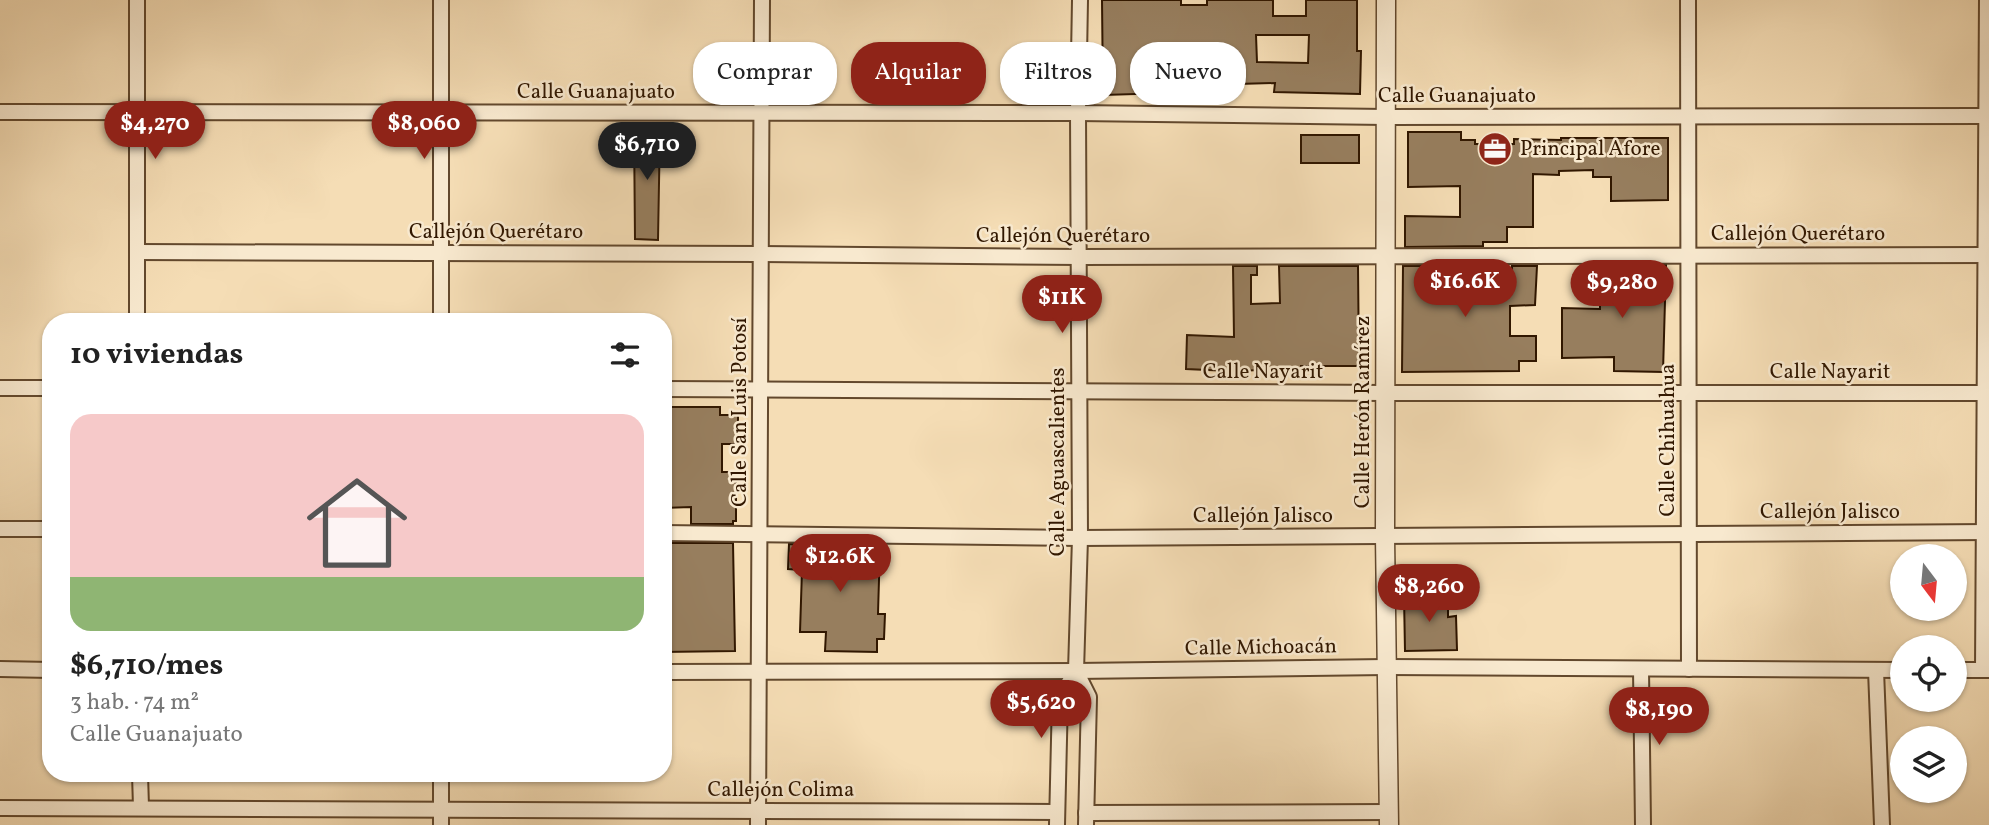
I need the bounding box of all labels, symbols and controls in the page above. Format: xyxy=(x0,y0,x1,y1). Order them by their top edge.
chip: Comprar xyxy=(693,42,837,105)
chip: Alquilar xyxy=(851,42,986,105)
chip: Filtros xyxy=(1000,42,1116,105)
chip: Nuevo xyxy=(1130,42,1246,105)
street label: Calle Guanajuato xyxy=(517,78,675,107)
street label: Calle Guanajuato xyxy=(1378,82,1536,111)
pin: $4,270 xyxy=(98,102,212,161)
pin: $8,060 xyxy=(367,102,481,161)
text: $4,270 xyxy=(120,108,190,140)
text: $8,060 xyxy=(388,108,460,140)
pin: $6,710 xyxy=(590,122,704,182)
text: $6,710 xyxy=(614,129,680,161)
office icon: Principal Afore xyxy=(1476,130,1514,168)
place label: Principal Afore xyxy=(1520,135,1660,164)
street label: Callejón Querétaro xyxy=(409,218,583,247)
street label: Callejón Querétaro xyxy=(1711,220,1885,249)
street label: Callejón Querétaro xyxy=(976,222,1150,251)
pin: $16.6K xyxy=(1408,260,1522,319)
pin: $9,280 xyxy=(1565,260,1679,320)
text: $16.6K xyxy=(1430,266,1500,298)
text: $9,280 xyxy=(1587,267,1657,299)
pin: $11K xyxy=(1021,276,1103,335)
text: $11K xyxy=(1038,282,1086,314)
street label: Calle Herón Ramírez xyxy=(1349,316,1378,508)
street label: Calle San Luis Potosí xyxy=(726,317,755,507)
text: 10 viviendas xyxy=(70,334,243,376)
icon: filters xyxy=(606,336,644,374)
street label: Calle Nayarit xyxy=(1203,358,1323,387)
street label: Calle Nayarit xyxy=(1770,358,1890,387)
street label: Calle Chihuahua xyxy=(1654,363,1683,517)
street label: Calle Aguascalientes xyxy=(1044,368,1073,556)
icon: home xyxy=(294,460,420,586)
street label: Callejón Jalisco xyxy=(1760,498,1900,527)
street label: Callejón Jalisco xyxy=(1193,502,1333,531)
pin: $12.6K xyxy=(783,534,897,594)
text: $12.6K xyxy=(805,541,875,573)
north arrow xyxy=(1890,544,1967,621)
map controls xyxy=(1890,544,1967,803)
pin: $8,260 xyxy=(1372,564,1486,624)
text: $8,260 xyxy=(1394,571,1464,603)
street label: Calle Michoacán xyxy=(1185,632,1337,664)
button: locate xyxy=(1890,635,1967,712)
text: $6,710/mes xyxy=(70,645,223,687)
pin: $5,620 xyxy=(984,680,1098,740)
text: 3 hab. · 74 m² xyxy=(70,687,199,719)
text: $5,620 xyxy=(1006,687,1076,719)
pin: $8,190 xyxy=(1602,688,1716,747)
text: $8,190 xyxy=(1625,694,1693,726)
text: Calle Guanajuato xyxy=(70,719,243,751)
button: layers xyxy=(1890,726,1967,803)
street label: Callejón Colima xyxy=(708,776,854,805)

